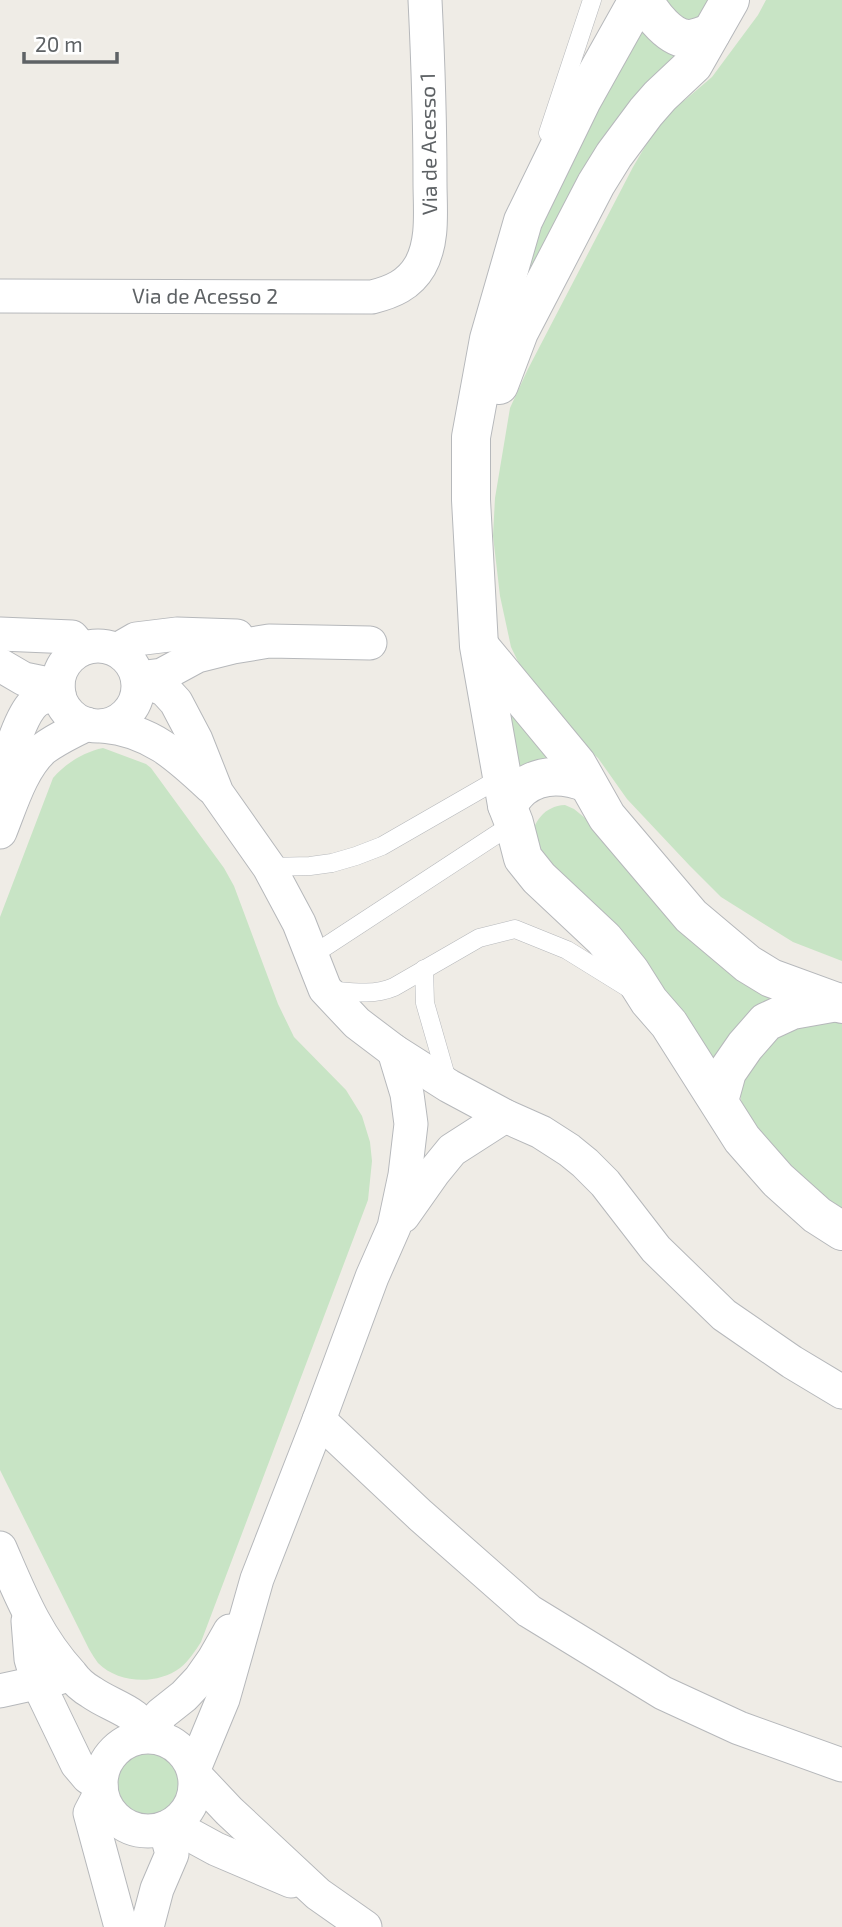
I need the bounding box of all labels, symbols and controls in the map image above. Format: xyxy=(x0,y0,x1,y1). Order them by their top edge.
scale bar xyxy=(24,21,117,65)
text: 20 m xyxy=(35,31,83,56)
street label: Via de Acesso 1 xyxy=(414,73,441,215)
street label: Via de Acesso 2 xyxy=(132,282,278,308)

